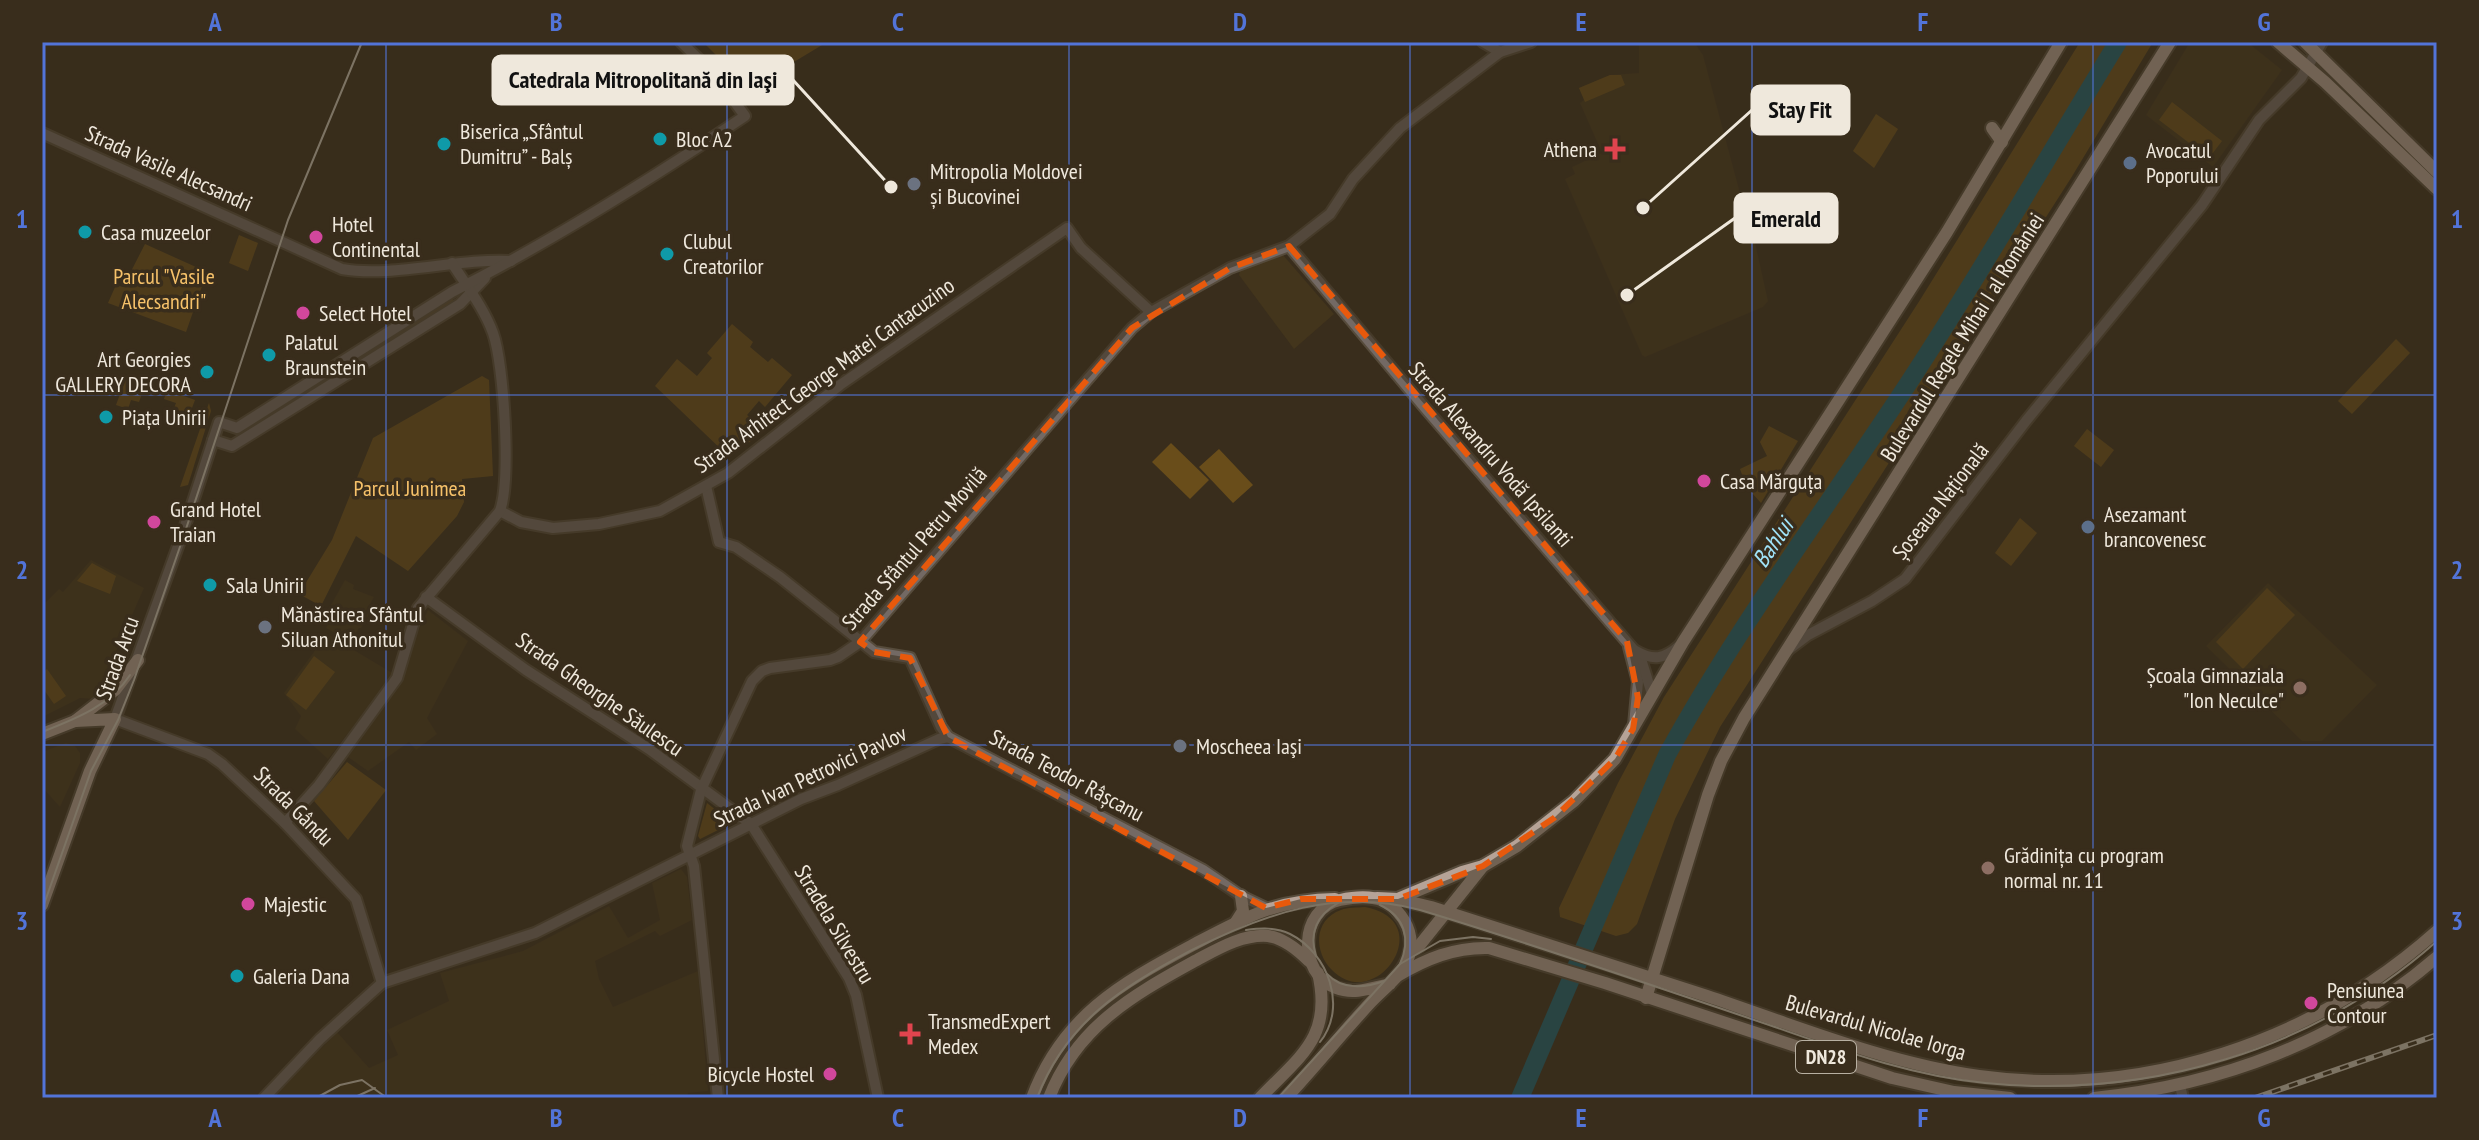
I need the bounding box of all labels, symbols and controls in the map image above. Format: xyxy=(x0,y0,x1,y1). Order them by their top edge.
text: A xyxy=(207,5,222,38)
text: B xyxy=(550,5,563,38)
text: C xyxy=(892,5,904,38)
text: D xyxy=(1233,5,1247,38)
text: E xyxy=(1575,5,1587,38)
text: F xyxy=(1918,5,1929,38)
text: G xyxy=(2257,5,2271,38)
callout: Catedrala Mitropolitană din Iaşi xyxy=(493,56,793,104)
text: Catedrala Mitropolitană din Iaşi xyxy=(509,64,777,95)
callout: Stay Fit xyxy=(1752,86,1849,134)
text: Stay Fit xyxy=(1768,94,1832,125)
place label: Biserica „Sfântul Dumitru” - Balș xyxy=(460,117,584,170)
street label: Strada Vasile Alecsandri xyxy=(81,119,257,217)
place label: Bloc A2 xyxy=(676,125,733,153)
marker: Bloc A2 xyxy=(651,130,669,148)
marker: Biserica „Sfântul Dumitru” - Balș xyxy=(435,135,453,153)
place label: Athena xyxy=(1544,135,1597,163)
place label: Avocatul Poporului xyxy=(2146,136,2219,189)
marker: Athena xyxy=(1604,138,1626,160)
marker: Avocatul Poporului xyxy=(2121,154,2139,172)
place label: Mitropolia Moldovei și Bucovinei xyxy=(930,157,1083,210)
marker: Mitropolia Moldovei și Bucovinei xyxy=(905,175,923,193)
callout: Emerald xyxy=(1735,194,1837,242)
text: 1 xyxy=(16,202,28,235)
text: 1 xyxy=(2451,202,2463,235)
text: Emerald xyxy=(1751,203,1821,234)
street label: Bulevardul Regele Mihai I al României xyxy=(1874,208,2050,466)
place label: Hotel Continental xyxy=(332,210,421,263)
place label: Casa muzeelor xyxy=(101,218,211,246)
marker: Casa muzeelor xyxy=(76,223,94,241)
place label: Clubul Creatorilor xyxy=(683,227,764,280)
marker: Hotel Continental xyxy=(307,228,325,246)
marker: Clubul Creatorilor xyxy=(658,245,676,263)
park label: Parcul "Vasile Alecsandri" xyxy=(113,262,215,315)
street label: Strada Arhitect George Matei Cantacuzino xyxy=(688,271,960,479)
place label: Select Hotel xyxy=(319,299,412,327)
marker: Select Hotel xyxy=(294,304,312,322)
place label: Palatul Braunstein xyxy=(285,328,366,381)
place label: Art Georgies GALLERY DECORA xyxy=(55,345,192,398)
marker: Palatul Braunstein xyxy=(260,346,278,364)
street label: Strada Alexandru Vodă Ipsilanti xyxy=(1403,356,1579,552)
marker: Art Georgies GALLERY DECORA xyxy=(198,363,216,381)
place label: Piața Unirii xyxy=(122,403,206,431)
marker: Piața Unirii xyxy=(97,408,115,426)
street label: Șoseaua Națională xyxy=(1886,437,1994,565)
street label: Strada Sfântul Petru Movilă xyxy=(835,461,993,635)
place label: Casa Mărguța xyxy=(1720,467,1822,495)
marker: Casa Mărguța xyxy=(1695,472,1713,490)
park label: Parcul Junimea xyxy=(354,474,466,502)
place label: Grand Hotel Traian xyxy=(170,495,262,548)
place label: Asezamant brancovenesc xyxy=(2104,500,2207,553)
water label: Bahlui xyxy=(1745,510,1802,573)
marker: Grand Hotel Traian xyxy=(145,513,163,531)
marker: Asezamant brancovenesc xyxy=(2079,518,2097,536)
text: 2 xyxy=(16,553,28,586)
text: 2 xyxy=(2451,553,2463,586)
place label: Sala Unirii xyxy=(226,571,304,599)
marker: Sala Unirii xyxy=(201,576,219,594)
place label: Mănăstirea Sfântul Siluan Athonitul xyxy=(281,600,424,653)
street label: Strada Arcu xyxy=(89,613,145,703)
marker: Mănăstirea Sfântul Siluan Athonitul xyxy=(256,618,274,636)
street label: Strada Gheorghe Săulescu xyxy=(511,626,689,762)
place label: Școala Gimnaziala "Ion Neculce" xyxy=(2146,661,2284,714)
marker: Școala Gimnaziala "Ion Neculce" xyxy=(2291,679,2309,697)
street label: Strada Ivan Petrovici Pavlov xyxy=(709,719,911,833)
street label: Strada Teodor Râșcanu xyxy=(985,722,1149,828)
place label: Moscheea Iaşi xyxy=(1196,732,1302,760)
marker: Moscheea Iaşi xyxy=(1171,737,1189,755)
street label: Strada Gându xyxy=(248,760,340,852)
place label: Grădinița cu program normal nr. 11 xyxy=(2004,841,2164,894)
marker: Grădinița cu program normal nr. 11 xyxy=(1979,859,1997,877)
street label: Stradela Silvestru xyxy=(789,860,881,988)
place label: Majestic xyxy=(264,890,327,918)
marker: Majestic xyxy=(239,895,257,913)
text: 3 xyxy=(16,904,28,937)
text: 3 xyxy=(2451,904,2463,937)
place label: Galeria Dana xyxy=(253,962,350,990)
marker: Galeria Dana xyxy=(228,967,246,985)
place label: Pensiunea Contour xyxy=(2327,976,2404,1029)
street label: Bulevardul Nicolae Iorga xyxy=(1783,988,1969,1066)
marker: Pensiunea Contour xyxy=(2302,994,2320,1012)
place label: TransmedExpert Medex xyxy=(928,1007,1051,1060)
marker: TransmedExpert Medex xyxy=(899,1023,921,1045)
road number: DN28 xyxy=(1796,1041,1856,1073)
place label: Bicycle Hostel xyxy=(707,1060,815,1088)
marker: Bicycle Hostel xyxy=(821,1065,839,1083)
text: A xyxy=(207,1101,222,1134)
text: B xyxy=(550,1101,563,1134)
text: C xyxy=(892,1101,904,1134)
text: D xyxy=(1233,1101,1247,1134)
text: E xyxy=(1575,1101,1587,1134)
text: F xyxy=(1918,1101,1929,1134)
text: G xyxy=(2257,1101,2271,1134)

